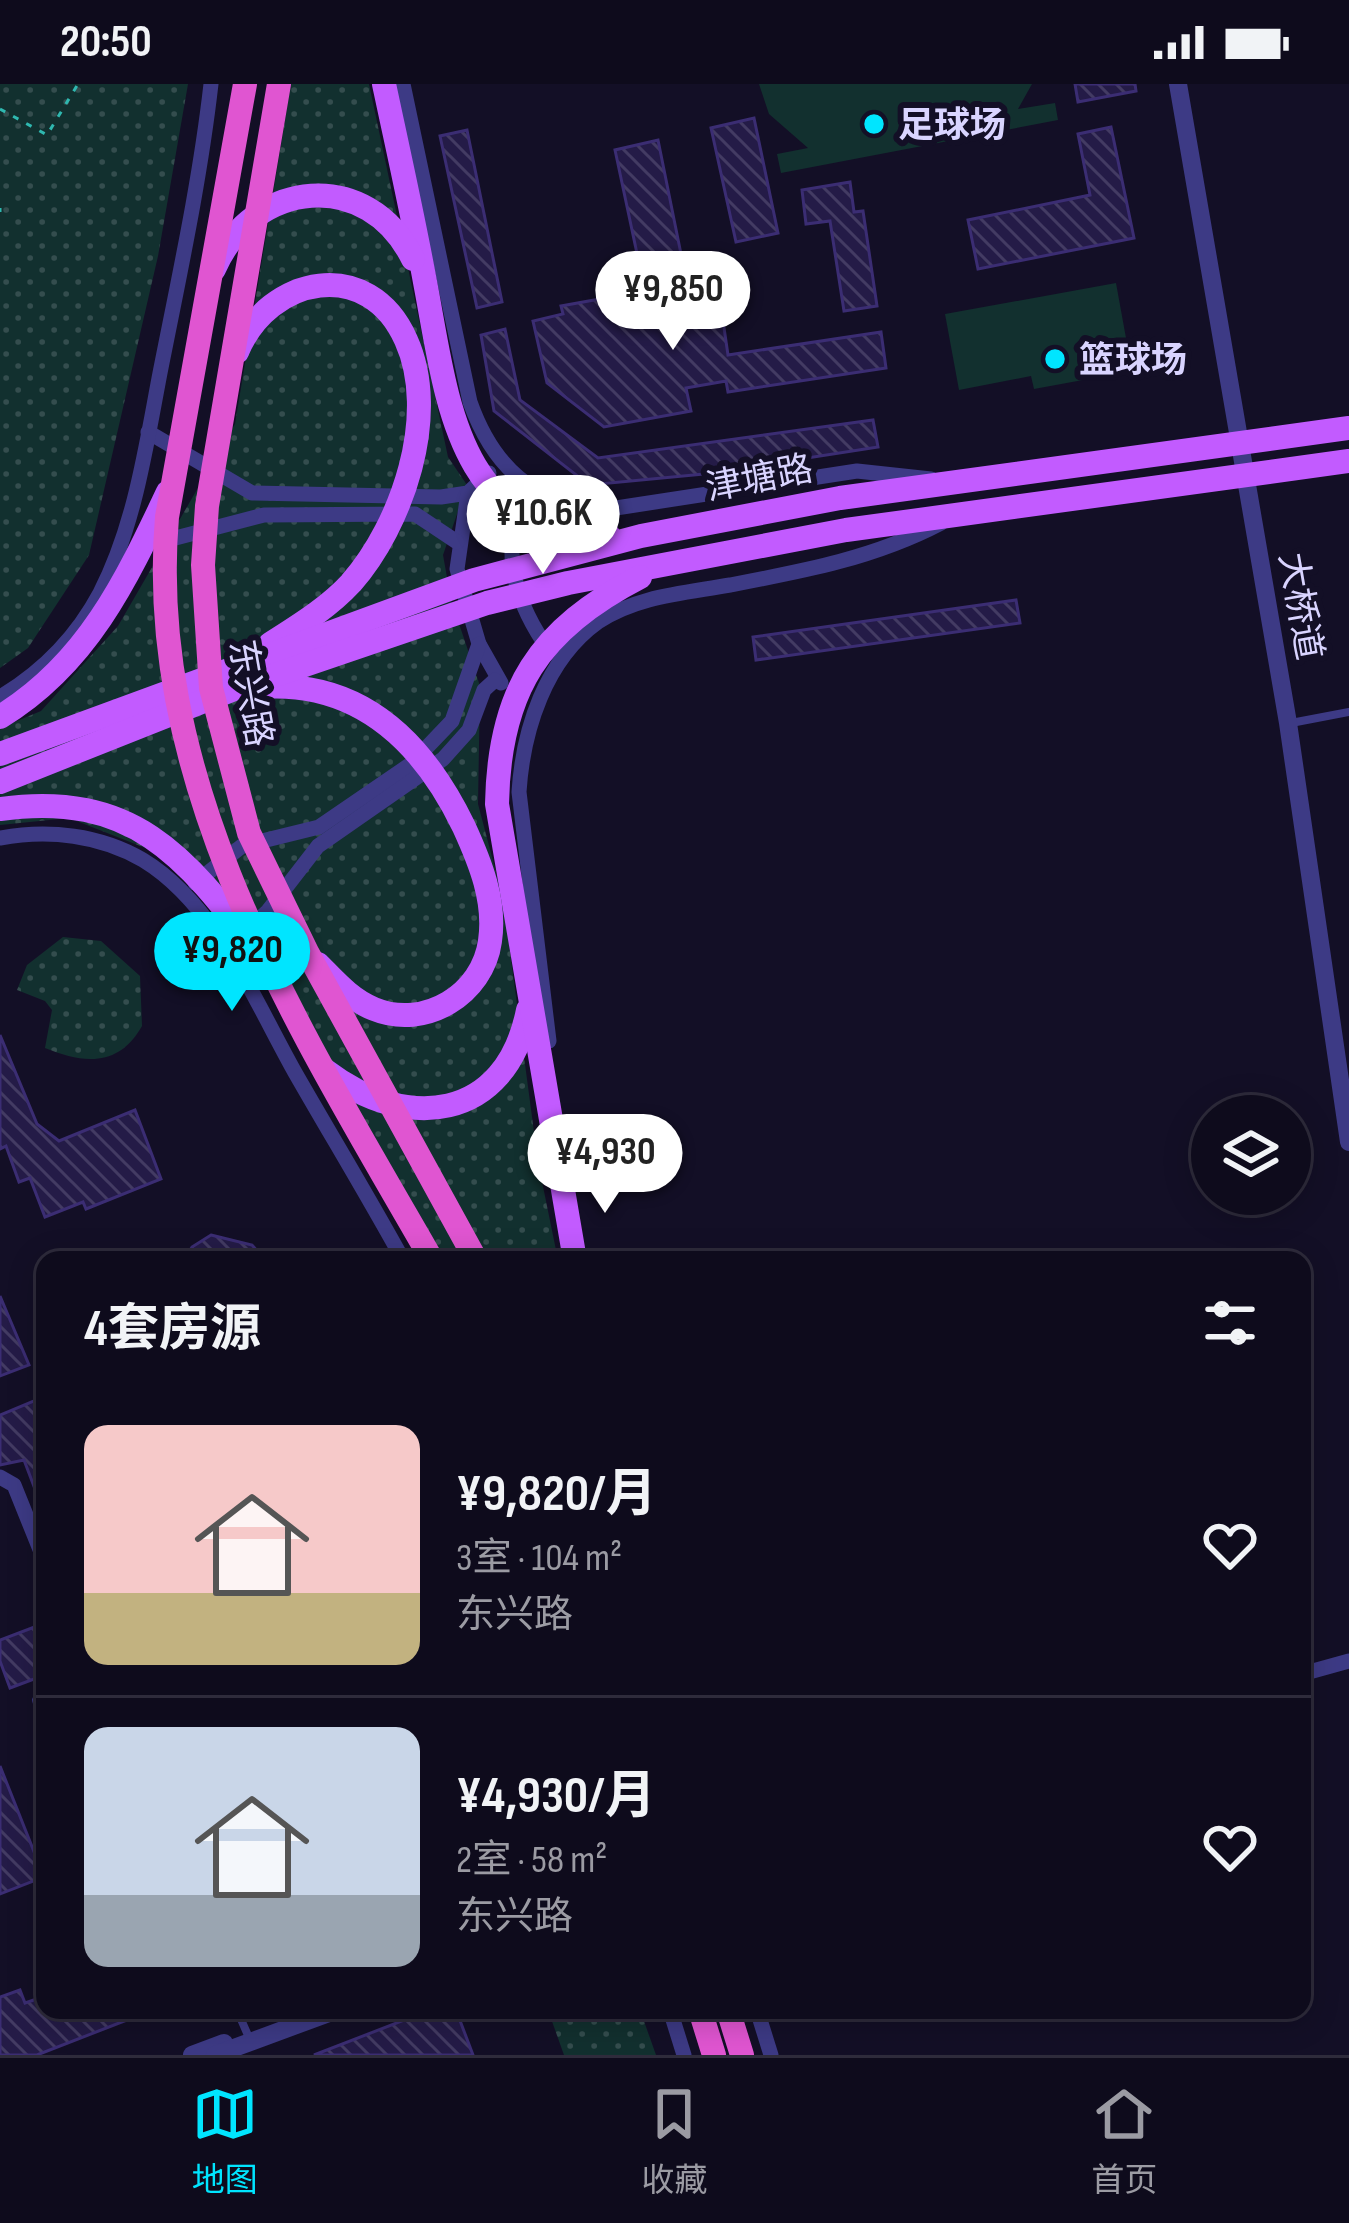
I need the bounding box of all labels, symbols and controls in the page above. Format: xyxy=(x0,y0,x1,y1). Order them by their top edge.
text: 20:50 xyxy=(60,15,152,70)
place label: 足球场 xyxy=(898,105,1006,148)
marker: 足球场 xyxy=(861,111,887,137)
pin: ¥9,850 xyxy=(575,251,771,353)
text: ¥9,850 xyxy=(622,266,724,313)
place label: 篮球场 xyxy=(1079,340,1187,383)
marker: 篮球场 xyxy=(1042,346,1068,372)
street label: 津塘路 xyxy=(702,448,817,511)
pin: ¥10.6K xyxy=(445,475,641,577)
text: ¥10.6K xyxy=(494,490,592,537)
street label: 大桥道 xyxy=(1269,550,1330,663)
street label: 东兴路 xyxy=(219,637,280,750)
pin: ¥9,820 xyxy=(134,912,330,1014)
text: ¥9,820 xyxy=(181,927,283,974)
map controls xyxy=(1191,1095,1311,1215)
button: layers xyxy=(1191,1095,1311,1215)
pin: ¥4,930 xyxy=(507,1114,703,1216)
text: ¥4,930 xyxy=(555,1129,655,1176)
icon: filters xyxy=(1197,1290,1263,1356)
text: 4套房源 xyxy=(84,1299,261,1360)
text: ¥9,820/月 xyxy=(456,1464,657,1525)
icon: home xyxy=(180,1473,324,1617)
icon: heart xyxy=(1197,1512,1263,1578)
text: 3室 · 104 m² xyxy=(456,1535,622,1582)
text: 东兴路 xyxy=(456,1592,573,1639)
text: ¥4,930/月 xyxy=(456,1766,656,1827)
icon: home xyxy=(180,1775,324,1919)
icon: heart xyxy=(1197,1814,1263,1880)
text: 2室 · 58 m² xyxy=(456,1837,607,1884)
text: 东兴路 xyxy=(456,1894,573,1941)
tab: 地图 xyxy=(192,2081,258,2201)
tab: 收藏 xyxy=(641,2081,707,2201)
tab: 首页 xyxy=(1091,2081,1157,2201)

